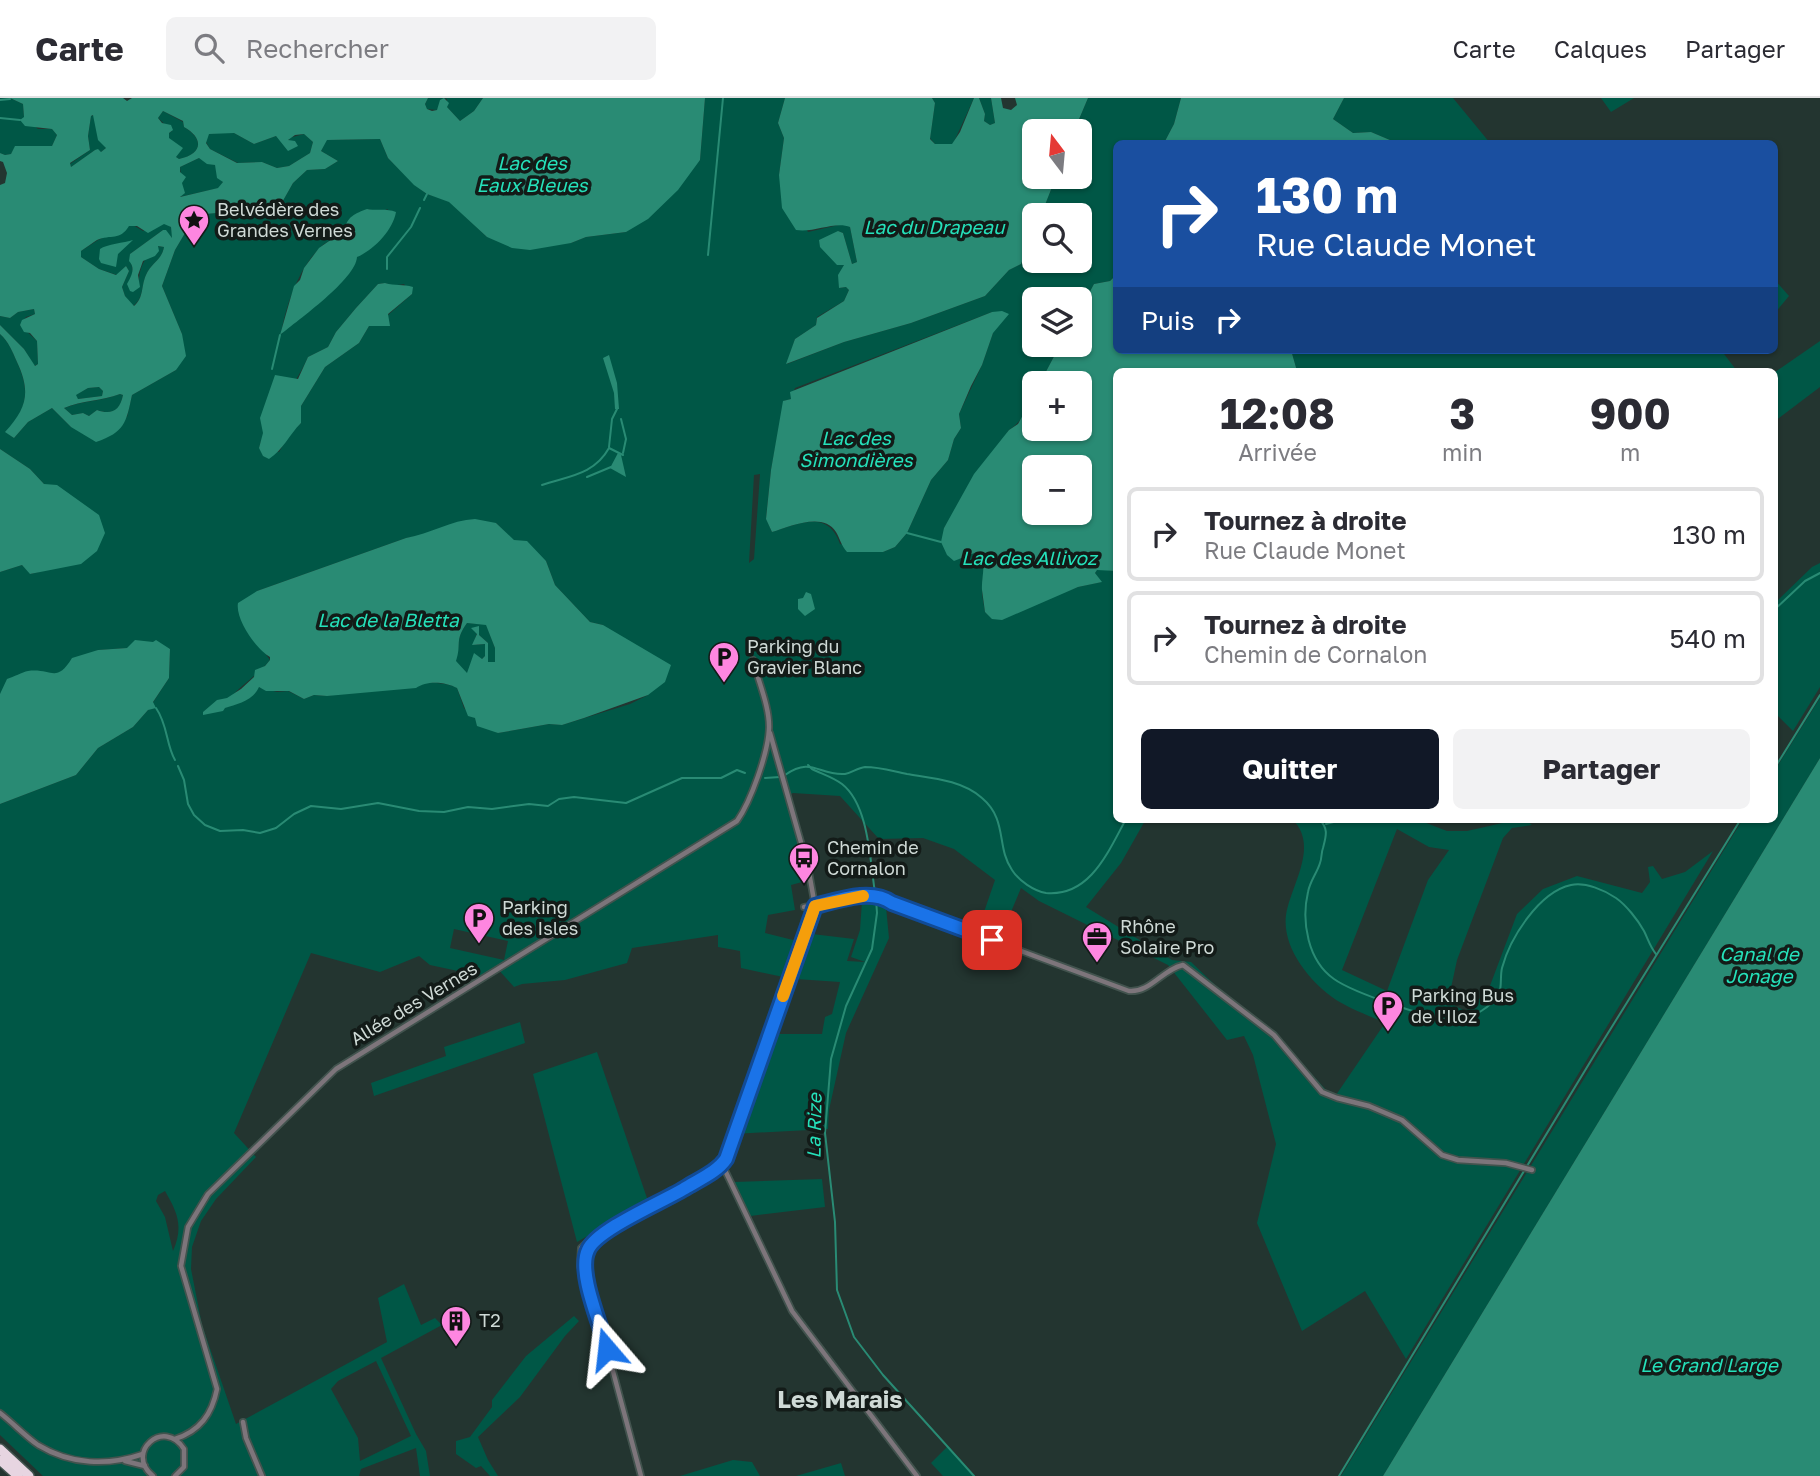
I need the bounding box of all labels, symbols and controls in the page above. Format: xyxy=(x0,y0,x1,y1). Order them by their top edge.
search box xyxy=(166,17,656,80)
text: Carte xyxy=(35,29,124,68)
icon: search xyxy=(190,29,228,67)
text: Rechercher xyxy=(246,33,389,64)
text: Carte xyxy=(1452,34,1516,63)
text: Calques xyxy=(1554,34,1647,63)
text: Partager xyxy=(1685,34,1785,63)
north arrow xyxy=(1022,119,1092,189)
map controls xyxy=(1022,119,1092,525)
water label: Lac des Eaux Bleues xyxy=(476,151,588,196)
text: 130 m xyxy=(1256,165,1398,224)
icon: right xyxy=(1141,168,1232,259)
place label: Belvédère des Grandes Vernes xyxy=(217,198,353,241)
place icon: Belvédère des Grandes Vernes xyxy=(177,203,211,247)
button: search xyxy=(1022,203,1092,273)
water label: Lac du Drapeau xyxy=(864,215,1006,238)
text: Rue Claude Monet xyxy=(1256,225,1536,263)
button: layers xyxy=(1022,287,1092,357)
icon: right xyxy=(1209,301,1247,339)
text: Puis xyxy=(1141,305,1195,336)
button: + xyxy=(1022,371,1092,441)
text: 12:08 xyxy=(1220,388,1335,438)
text: 3 xyxy=(1449,388,1475,438)
text: 900 xyxy=(1590,388,1671,438)
water label: Lac des Simondières xyxy=(799,426,914,471)
text: Arrivée xyxy=(1238,438,1317,466)
text: min xyxy=(1442,438,1483,466)
text: m xyxy=(1620,438,1640,466)
button: − xyxy=(1022,455,1092,525)
text: Tournez à droite xyxy=(1204,505,1407,536)
icon: right xyxy=(1145,515,1183,553)
text: 130 m xyxy=(1673,519,1746,550)
text: Rue Claude Monet xyxy=(1204,536,1406,564)
water label: Lac des Allivoz xyxy=(961,546,1099,569)
water label: Lac de la Bletta xyxy=(317,608,460,631)
text: Tournez à droite xyxy=(1204,609,1407,640)
icon: right xyxy=(1145,619,1183,657)
text: 540 m xyxy=(1669,623,1746,654)
place label: Parking du Gravier Blanc xyxy=(747,635,862,678)
parking icon: Parking du Gravier Blanc xyxy=(707,640,741,684)
text: Chemin de Cornalon xyxy=(1204,640,1427,668)
button: Quitter xyxy=(1141,729,1439,809)
button: Partager xyxy=(1453,729,1750,809)
place label: Chemin de Cornalon xyxy=(827,836,919,879)
bus stop icon: Chemin de Cornalon xyxy=(787,841,821,885)
place label: Parking des Isles xyxy=(502,896,578,939)
parking icon: Parking des Isles xyxy=(462,901,496,945)
pin xyxy=(962,910,1022,970)
place label: Rhône Solaire Pro xyxy=(1120,915,1214,958)
office icon: Rhône Solaire Pro xyxy=(1080,920,1114,964)
icon: arrive xyxy=(973,921,1011,959)
water label: Canal de Jonage xyxy=(1719,942,1801,987)
street label: Allée des Vernes xyxy=(346,957,481,1050)
place label: Parking Bus de l'Iloz xyxy=(1411,984,1514,1027)
parking icon: Parking Bus de l'Iloz xyxy=(1371,989,1405,1033)
water label: La Rize xyxy=(801,1091,826,1159)
building icon: T2 xyxy=(439,1304,473,1348)
place label: T2 xyxy=(479,1309,501,1331)
position arrow xyxy=(570,1312,644,1386)
water label: Le Grand Large xyxy=(1640,1353,1780,1376)
district label: Les Marais xyxy=(777,1384,903,1413)

